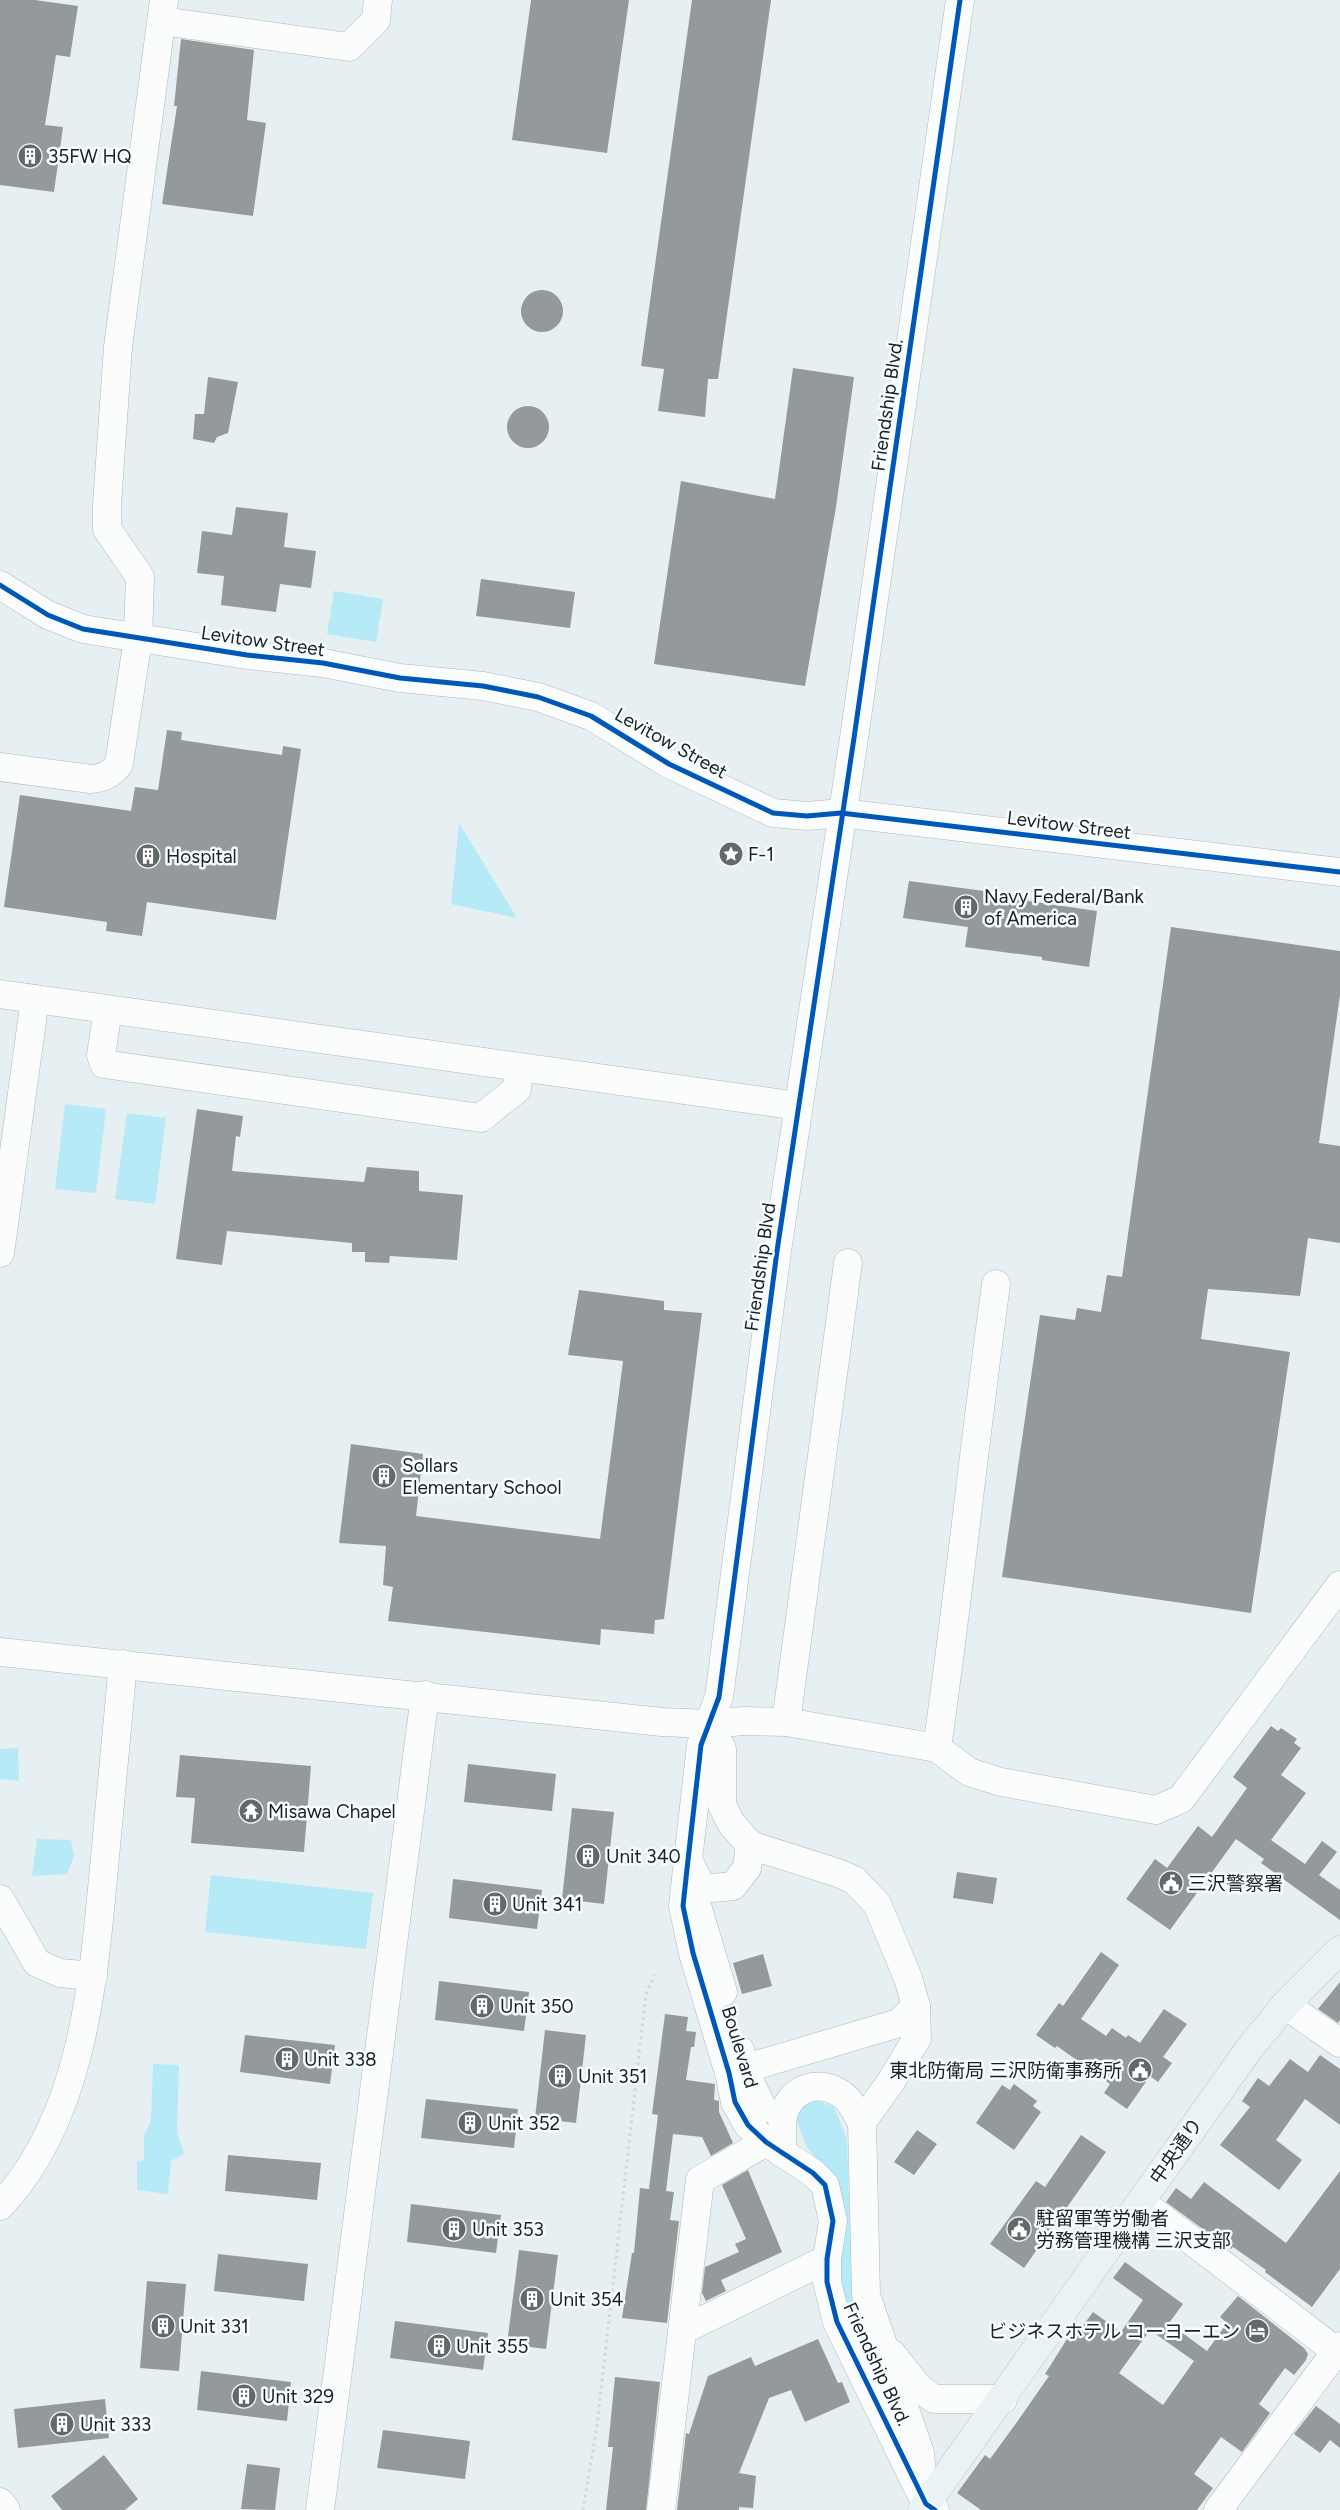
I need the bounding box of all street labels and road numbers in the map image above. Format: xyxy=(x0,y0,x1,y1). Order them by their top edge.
street label: Friendship Blvd. xyxy=(866,337,908,473)
street label: Levitow Street xyxy=(200,621,326,661)
street label: Levitow Street xyxy=(611,703,731,783)
street label: Levitow Street xyxy=(1006,806,1132,844)
street label: Friendship Blvd xyxy=(740,1201,780,1333)
street label: Boulevard xyxy=(717,2003,763,2091)
street label: 中央通り xyxy=(1145,2113,1207,2189)
street label: Friendship Blvd. xyxy=(838,2299,916,2429)

